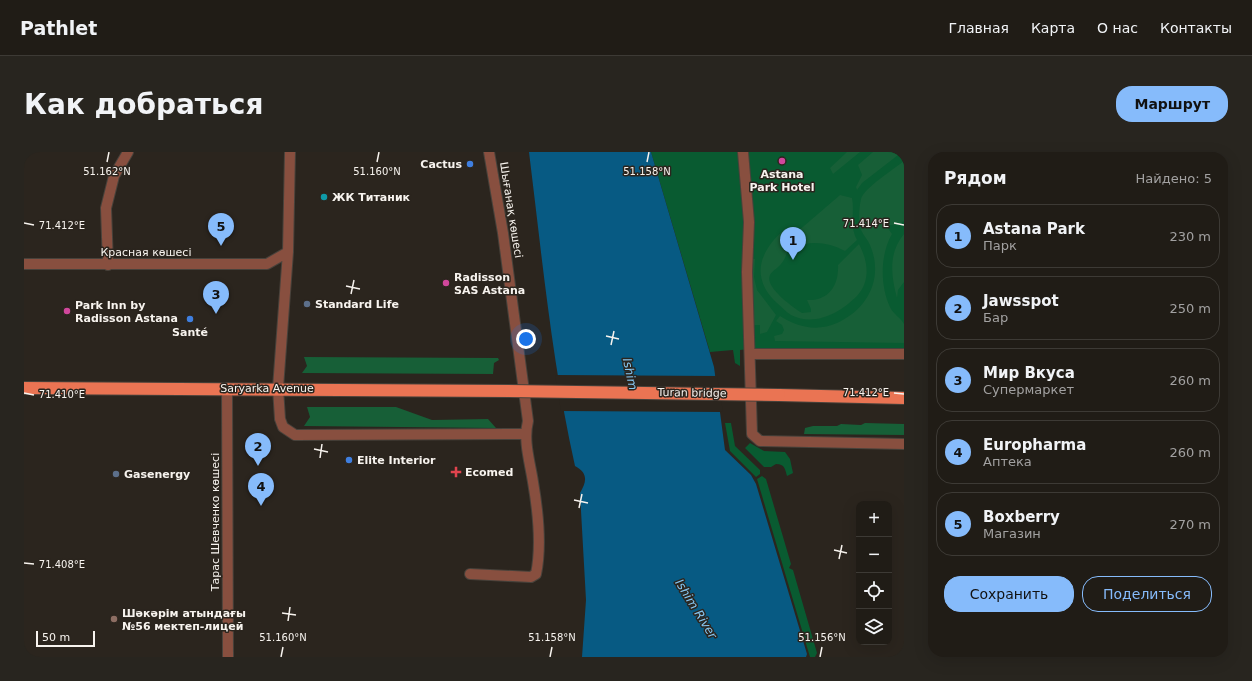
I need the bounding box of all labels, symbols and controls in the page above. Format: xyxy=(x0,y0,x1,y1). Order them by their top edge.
text: Pathlet xyxy=(20,17,97,39)
text: Главная xyxy=(948,20,1009,36)
text: Карта xyxy=(1031,20,1075,36)
text: О нас xyxy=(1097,20,1138,36)
text: Контакты xyxy=(1160,20,1232,36)
button: Маршрут xyxy=(1116,86,1228,122)
text: Как добраться xyxy=(24,88,263,121)
marker: Astana Park Hotel xyxy=(777,156,787,166)
place label: Cactus xyxy=(420,158,462,171)
marker: Cactus xyxy=(465,159,475,169)
street label: Шығанақ көшесі xyxy=(497,161,525,259)
text: 51.162°N xyxy=(83,166,131,177)
text: 51.160°N xyxy=(353,166,401,177)
text: 51.158°N xyxy=(623,166,671,177)
place label: Astana Park Hotel xyxy=(749,168,815,194)
text: Рядом xyxy=(944,168,1007,188)
text: Найдено: 5 xyxy=(1136,171,1212,186)
place label: ЖК Титаник xyxy=(332,191,411,204)
marker: ЖК Титаник xyxy=(319,192,329,202)
pin: 5 xyxy=(208,213,234,246)
text: 71.414°E xyxy=(843,218,889,229)
text: 71.412°E xyxy=(39,220,85,231)
text: Astana Park xyxy=(983,220,1085,238)
pin: 1 xyxy=(780,227,806,260)
text: 1 xyxy=(953,229,963,244)
text: 230 m xyxy=(1169,229,1211,244)
text: Парк xyxy=(983,238,1017,253)
street label: Красная көшесі xyxy=(101,246,191,259)
place label: Radisson SAS Astana xyxy=(454,271,525,297)
marker: Radisson SAS Astana xyxy=(441,278,451,288)
pin: 3 xyxy=(203,281,229,314)
text: Jawsspot xyxy=(983,292,1059,310)
place label: Standard Life xyxy=(315,298,399,311)
place label: Park Inn by Radisson Astana xyxy=(75,299,178,325)
marker: Standard Life xyxy=(302,299,312,309)
text: 2 xyxy=(953,301,963,316)
text: 250 m xyxy=(1169,301,1211,316)
marker: Park Inn by Radisson Astana xyxy=(62,306,72,316)
text: Бар xyxy=(983,310,1008,325)
marker: Santé xyxy=(185,314,195,324)
place label: Santé xyxy=(172,326,208,339)
your location xyxy=(516,329,536,349)
water label: Ishim xyxy=(620,357,640,391)
text: Мир Вкуса xyxy=(983,364,1075,382)
text: 3 xyxy=(953,373,963,388)
text: 260 m xyxy=(1169,373,1211,388)
street label: Saryarka Avenue xyxy=(220,382,314,395)
text: Супермаркет xyxy=(983,382,1074,397)
street label: Turan bridge xyxy=(656,386,727,400)
text: 71.412°E xyxy=(843,387,889,398)
text: 71.410°E xyxy=(39,389,85,400)
pin: 2 xyxy=(245,433,271,466)
text: Europharma xyxy=(983,436,1086,454)
text: 4 xyxy=(953,445,963,460)
text: 260 m xyxy=(1169,445,1211,460)
street label: Тарас Шевченко көшесі xyxy=(209,453,222,592)
place label: Elite Interior xyxy=(357,454,436,467)
text: Аптека xyxy=(983,454,1032,469)
marker: Elite Interior xyxy=(344,455,354,465)
marker: Ecomed xyxy=(450,466,462,478)
place label: Ecomed xyxy=(465,466,513,479)
place label: Gasenergy xyxy=(124,468,190,481)
marker: Gasenergy xyxy=(111,469,121,479)
pin: 4 xyxy=(248,473,274,506)
map controls xyxy=(856,501,892,645)
button: + xyxy=(856,501,892,537)
text: Boxberry xyxy=(983,508,1060,526)
text: 5 xyxy=(953,517,963,532)
text: 270 m xyxy=(1169,517,1211,532)
text: Магазин xyxy=(983,526,1041,541)
button: − xyxy=(856,537,892,573)
text: 71.408°E xyxy=(39,559,85,570)
button: locate xyxy=(856,573,892,609)
button: Сохранить xyxy=(944,576,1074,612)
button: Поделиться xyxy=(1082,576,1212,612)
water label: Ishim River xyxy=(672,577,720,642)
place label: Шәкәрім атындағы №56 мектеп-лицей xyxy=(122,607,246,633)
button: layers xyxy=(856,609,892,645)
marker: Шәкәрім атындағы №56 мектеп-лицей xyxy=(109,614,119,624)
scale bar xyxy=(36,629,95,648)
text: 50 m xyxy=(42,631,70,644)
text: 51.160°N xyxy=(259,632,307,643)
text: 51.158°N xyxy=(528,632,576,643)
text: 51.156°N xyxy=(798,632,846,643)

